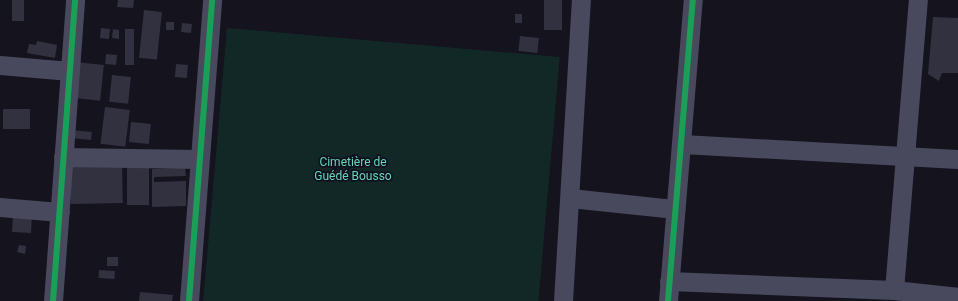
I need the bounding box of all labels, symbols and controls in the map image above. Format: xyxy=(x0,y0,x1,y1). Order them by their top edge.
park label: Cimetière de Guédé Bousso xyxy=(314,156,392,184)

